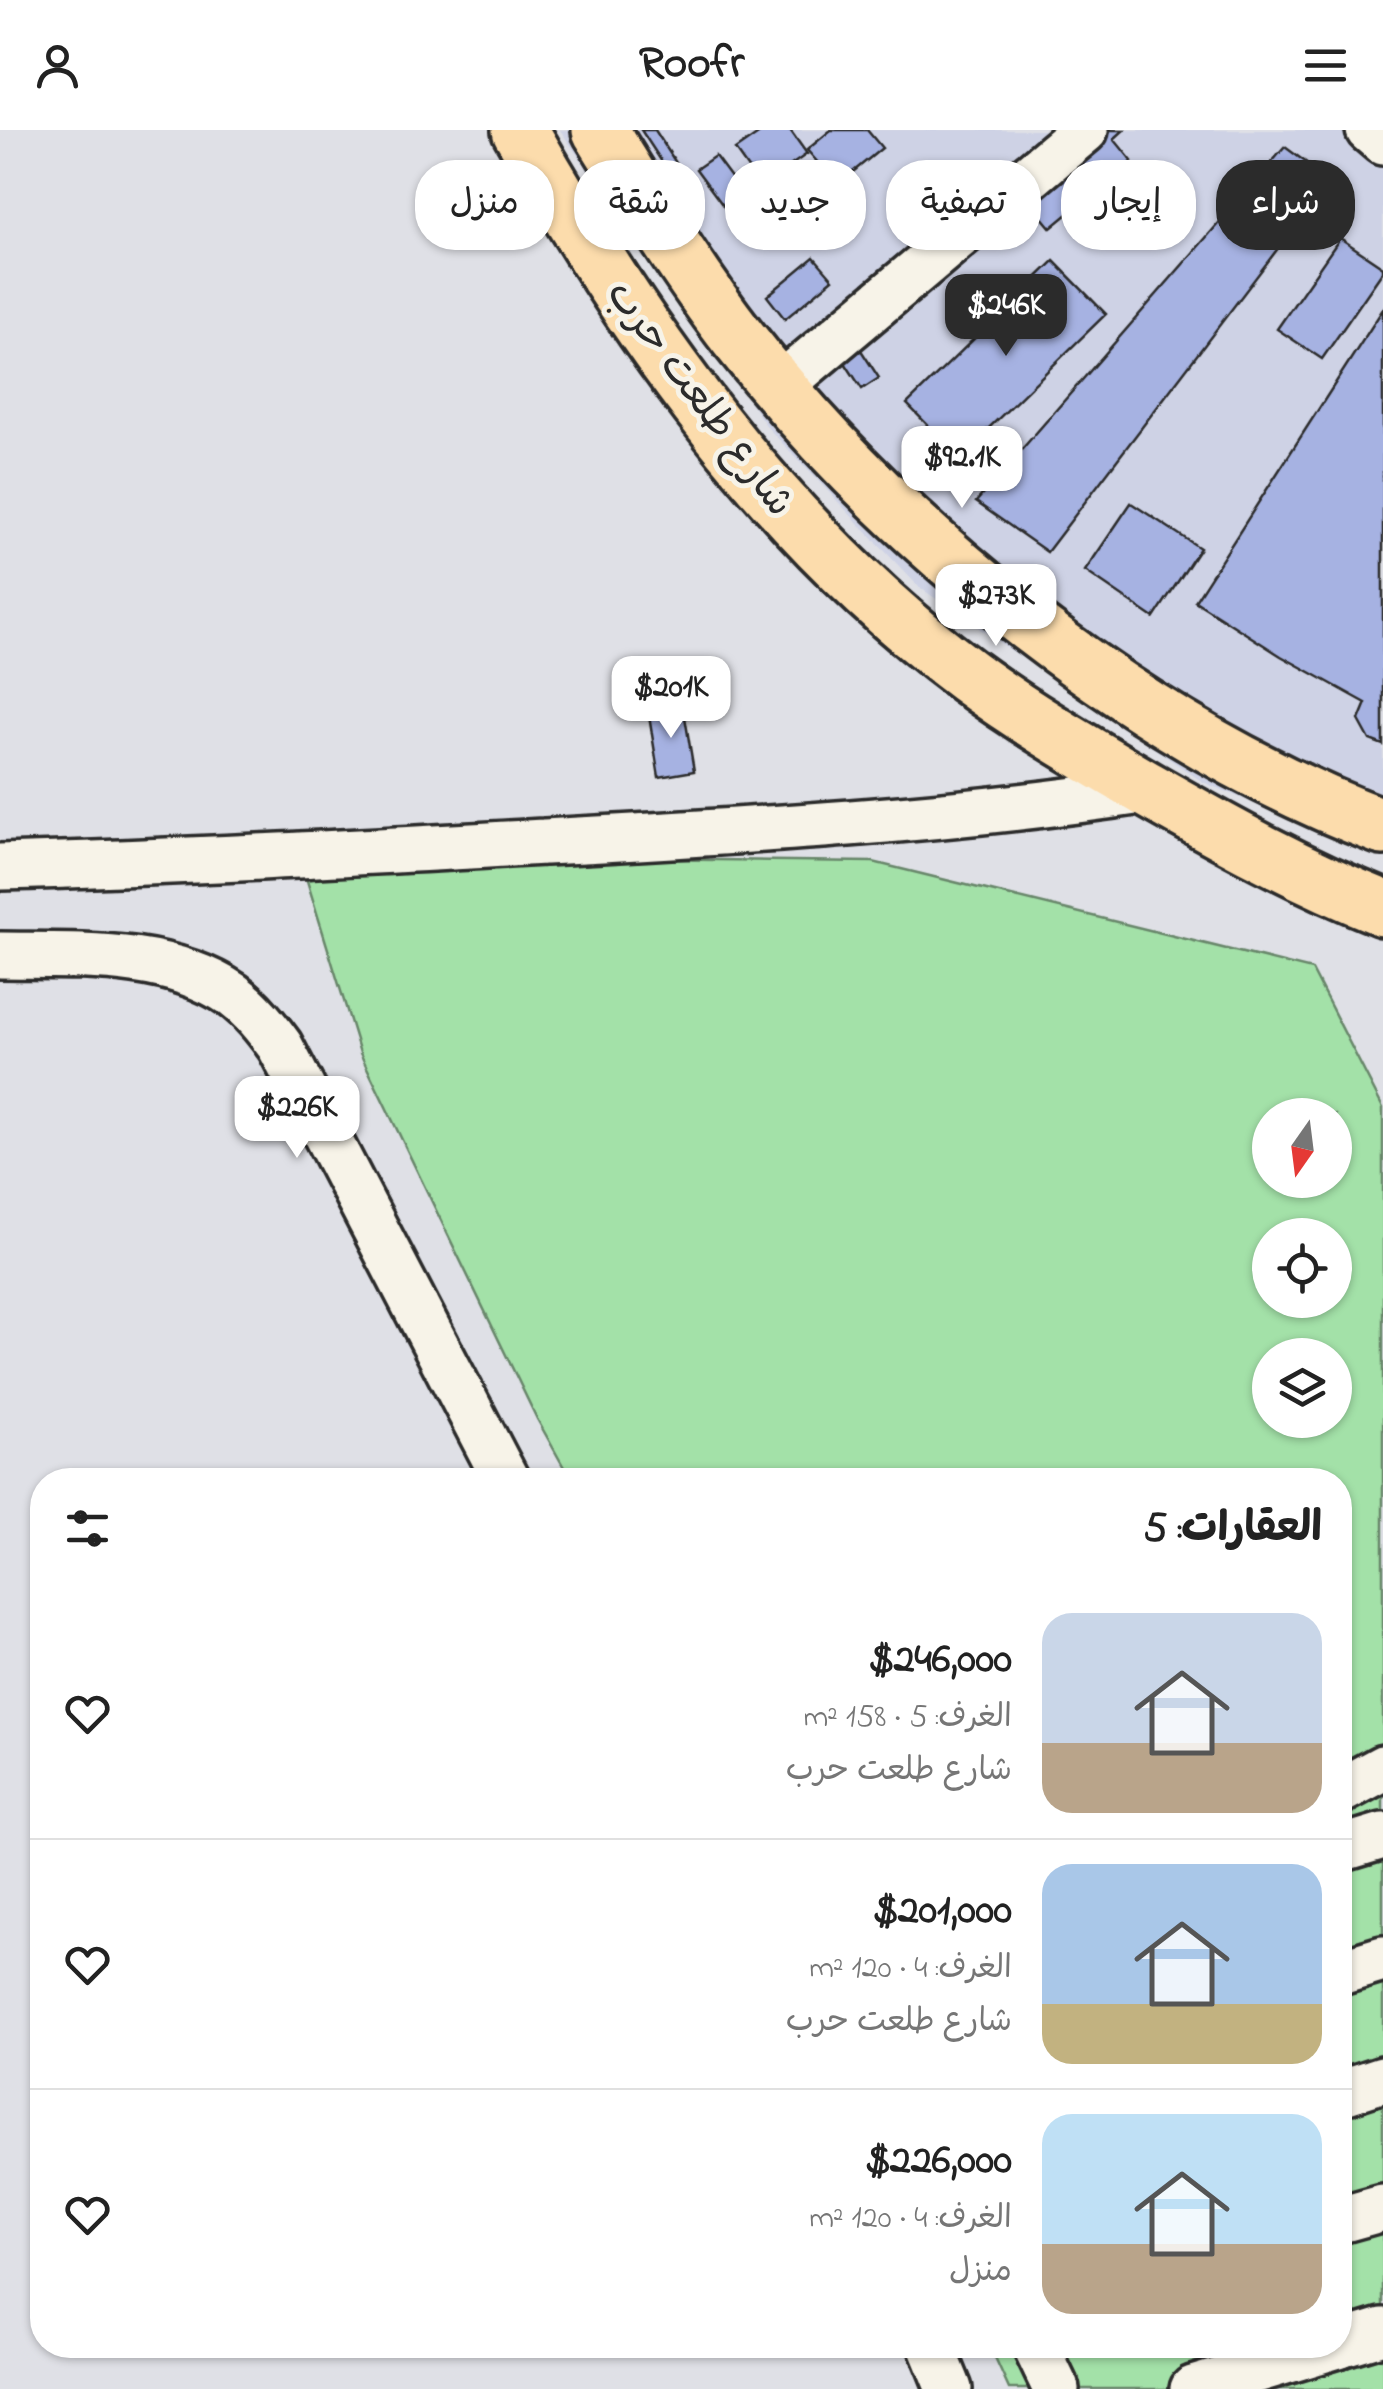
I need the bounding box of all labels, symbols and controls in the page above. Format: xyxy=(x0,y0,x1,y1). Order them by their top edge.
text: Roofr xyxy=(639,32,744,98)
icon: person xyxy=(30,38,85,93)
icon: menu xyxy=(1298,38,1353,93)
chip: منزل xyxy=(415,160,554,250)
chip: شقة xyxy=(574,160,705,250)
chip: جديد xyxy=(725,160,866,250)
chip: تصفية xyxy=(886,160,1041,250)
chip: إيجار xyxy=(1061,160,1196,250)
chip: شراء xyxy=(1216,160,1355,250)
street label: شارع طلعت حرب xyxy=(590,269,807,530)
pin: $246K xyxy=(936,274,1076,359)
text: $246K xyxy=(967,283,1045,330)
pin: $92.1K xyxy=(881,426,1043,511)
text: $92.1K xyxy=(923,435,1001,482)
pin: $273K xyxy=(926,564,1066,649)
text: $273K xyxy=(957,573,1035,620)
pin: $201K xyxy=(601,656,741,741)
text: $201K xyxy=(634,665,708,712)
pin: $226K xyxy=(227,1076,367,1161)
text: $226K xyxy=(257,1085,337,1132)
north arrow xyxy=(1252,1098,1352,1198)
map controls xyxy=(1252,1098,1352,1438)
button: locate xyxy=(1252,1218,1352,1318)
button: layers xyxy=(1252,1338,1352,1438)
text: العقارات: 5 xyxy=(1143,1499,1322,1560)
icon: filters xyxy=(60,1501,115,1556)
text: $246,000 xyxy=(868,1630,1012,1691)
icon: home xyxy=(1122,1653,1242,1773)
icon: heart xyxy=(60,1686,115,1741)
text: الغرف: 5 · 158 m² xyxy=(804,1695,1012,1742)
text: شارع طلعت حرب xyxy=(786,1748,1012,1795)
text: $201,000 xyxy=(873,1881,1012,1942)
icon: home xyxy=(1122,1904,1242,2024)
icon: heart xyxy=(60,1937,115,1992)
text: الغرف: 4 · 120 m² xyxy=(809,1946,1012,1993)
text: شارع طلعت حرب xyxy=(786,1999,1012,2046)
text: $226,000 xyxy=(865,2131,1012,2192)
icon: home xyxy=(1122,2154,1242,2274)
icon: heart xyxy=(60,2187,115,2242)
text: الغرف: 4 · 120 m² xyxy=(809,2196,1012,2243)
text: منزل xyxy=(949,2249,1012,2296)

